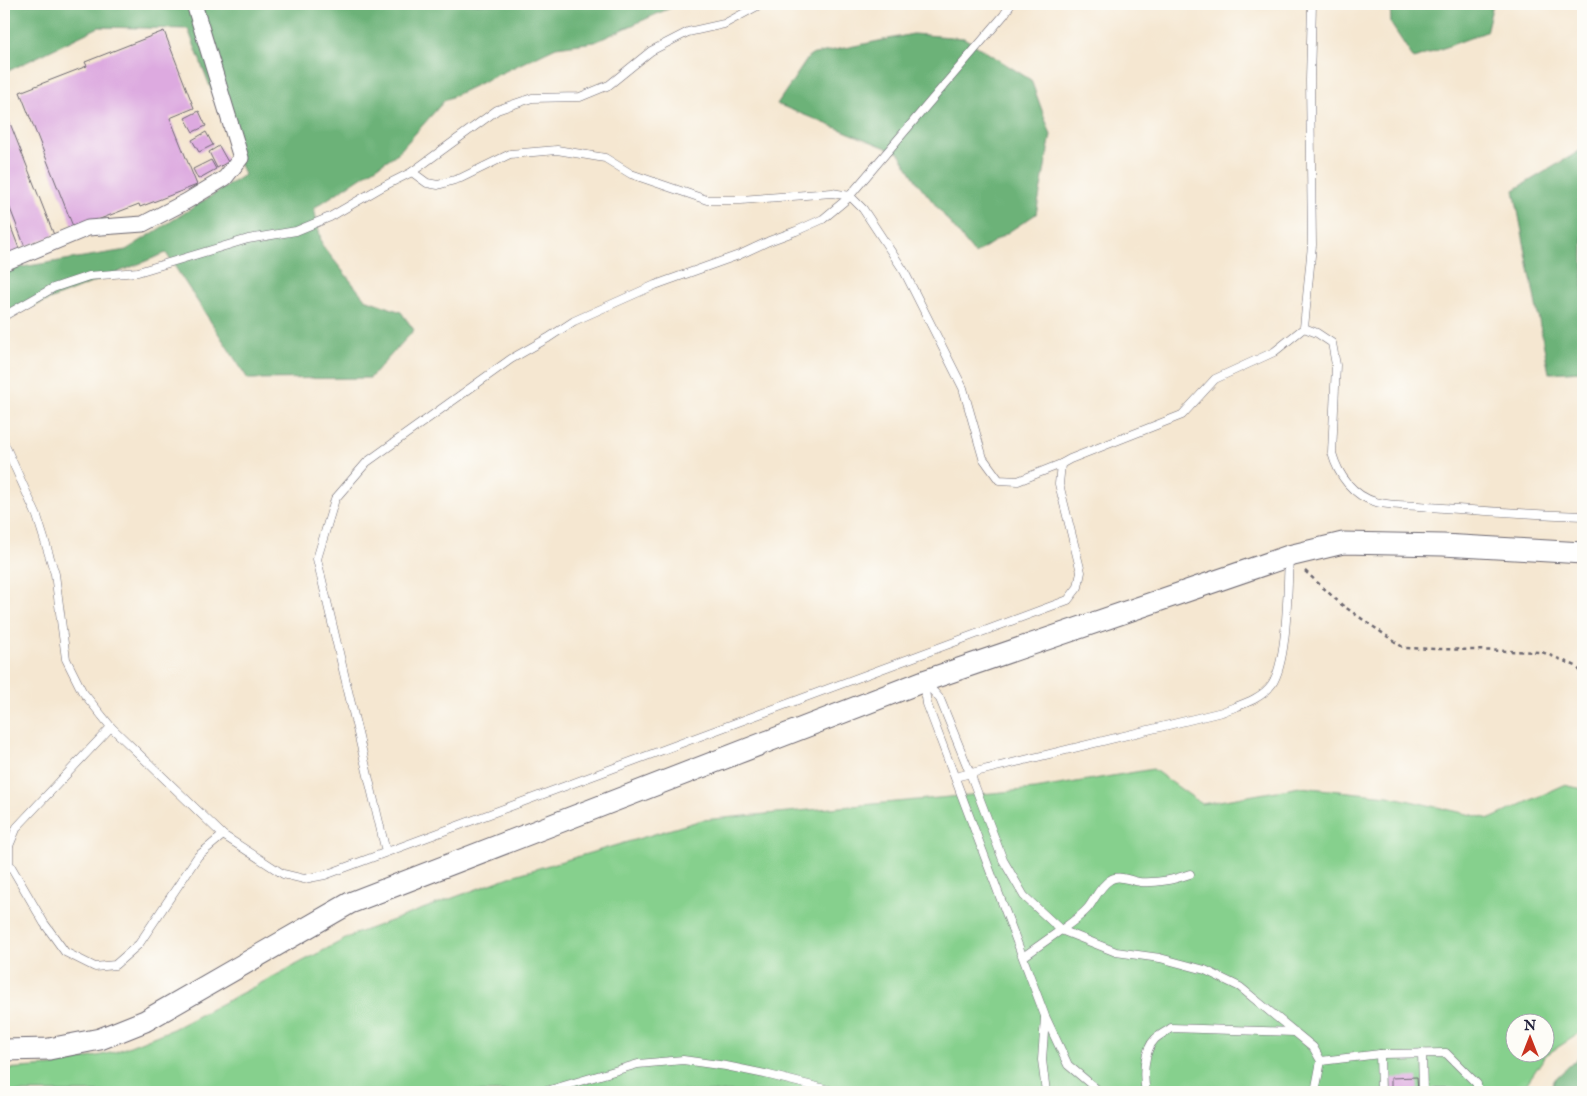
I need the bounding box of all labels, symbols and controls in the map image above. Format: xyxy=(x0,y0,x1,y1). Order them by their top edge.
north arrow xyxy=(1504,1014,1554,1064)
text: N xyxy=(1523,1017,1536,1035)

